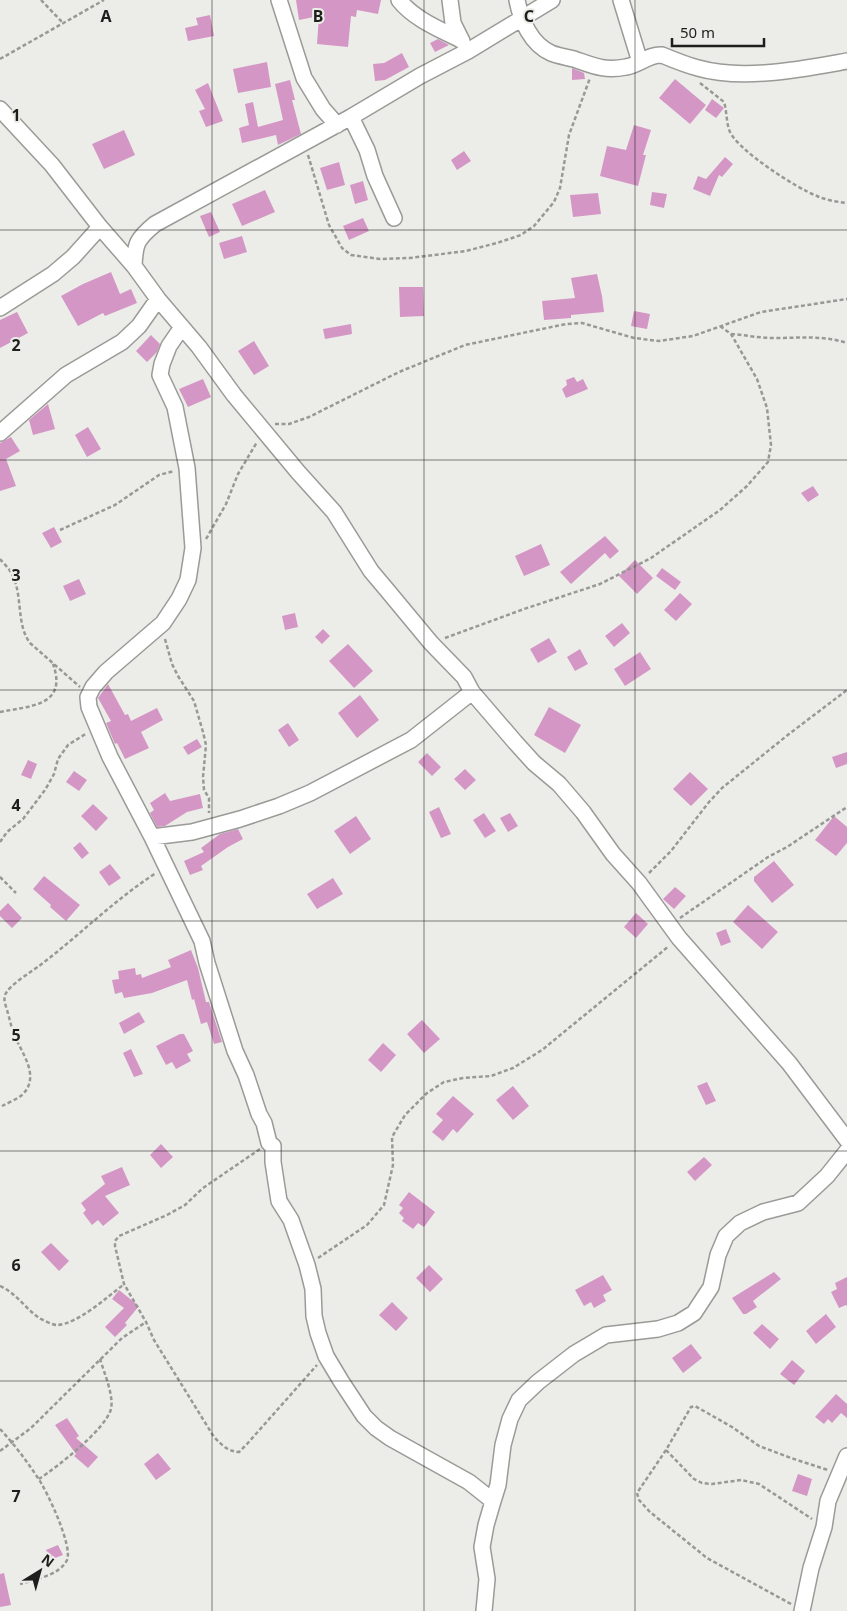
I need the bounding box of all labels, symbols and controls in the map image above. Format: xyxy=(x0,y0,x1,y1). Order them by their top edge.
text: A xyxy=(100,5,112,27)
text: B xyxy=(313,5,323,27)
text: C xyxy=(524,5,534,27)
scale bar xyxy=(672,15,764,47)
text: 50 m xyxy=(680,22,715,42)
text: 1 xyxy=(11,104,21,126)
text: 2 xyxy=(11,334,21,356)
text: 3 xyxy=(11,564,21,586)
text: 4 xyxy=(11,794,21,816)
text: 5 xyxy=(11,1024,21,1046)
text: 6 xyxy=(11,1254,21,1276)
text: 7 xyxy=(11,1485,21,1507)
north arrow xyxy=(15,1546,65,1596)
text: N xyxy=(38,1549,58,1571)

